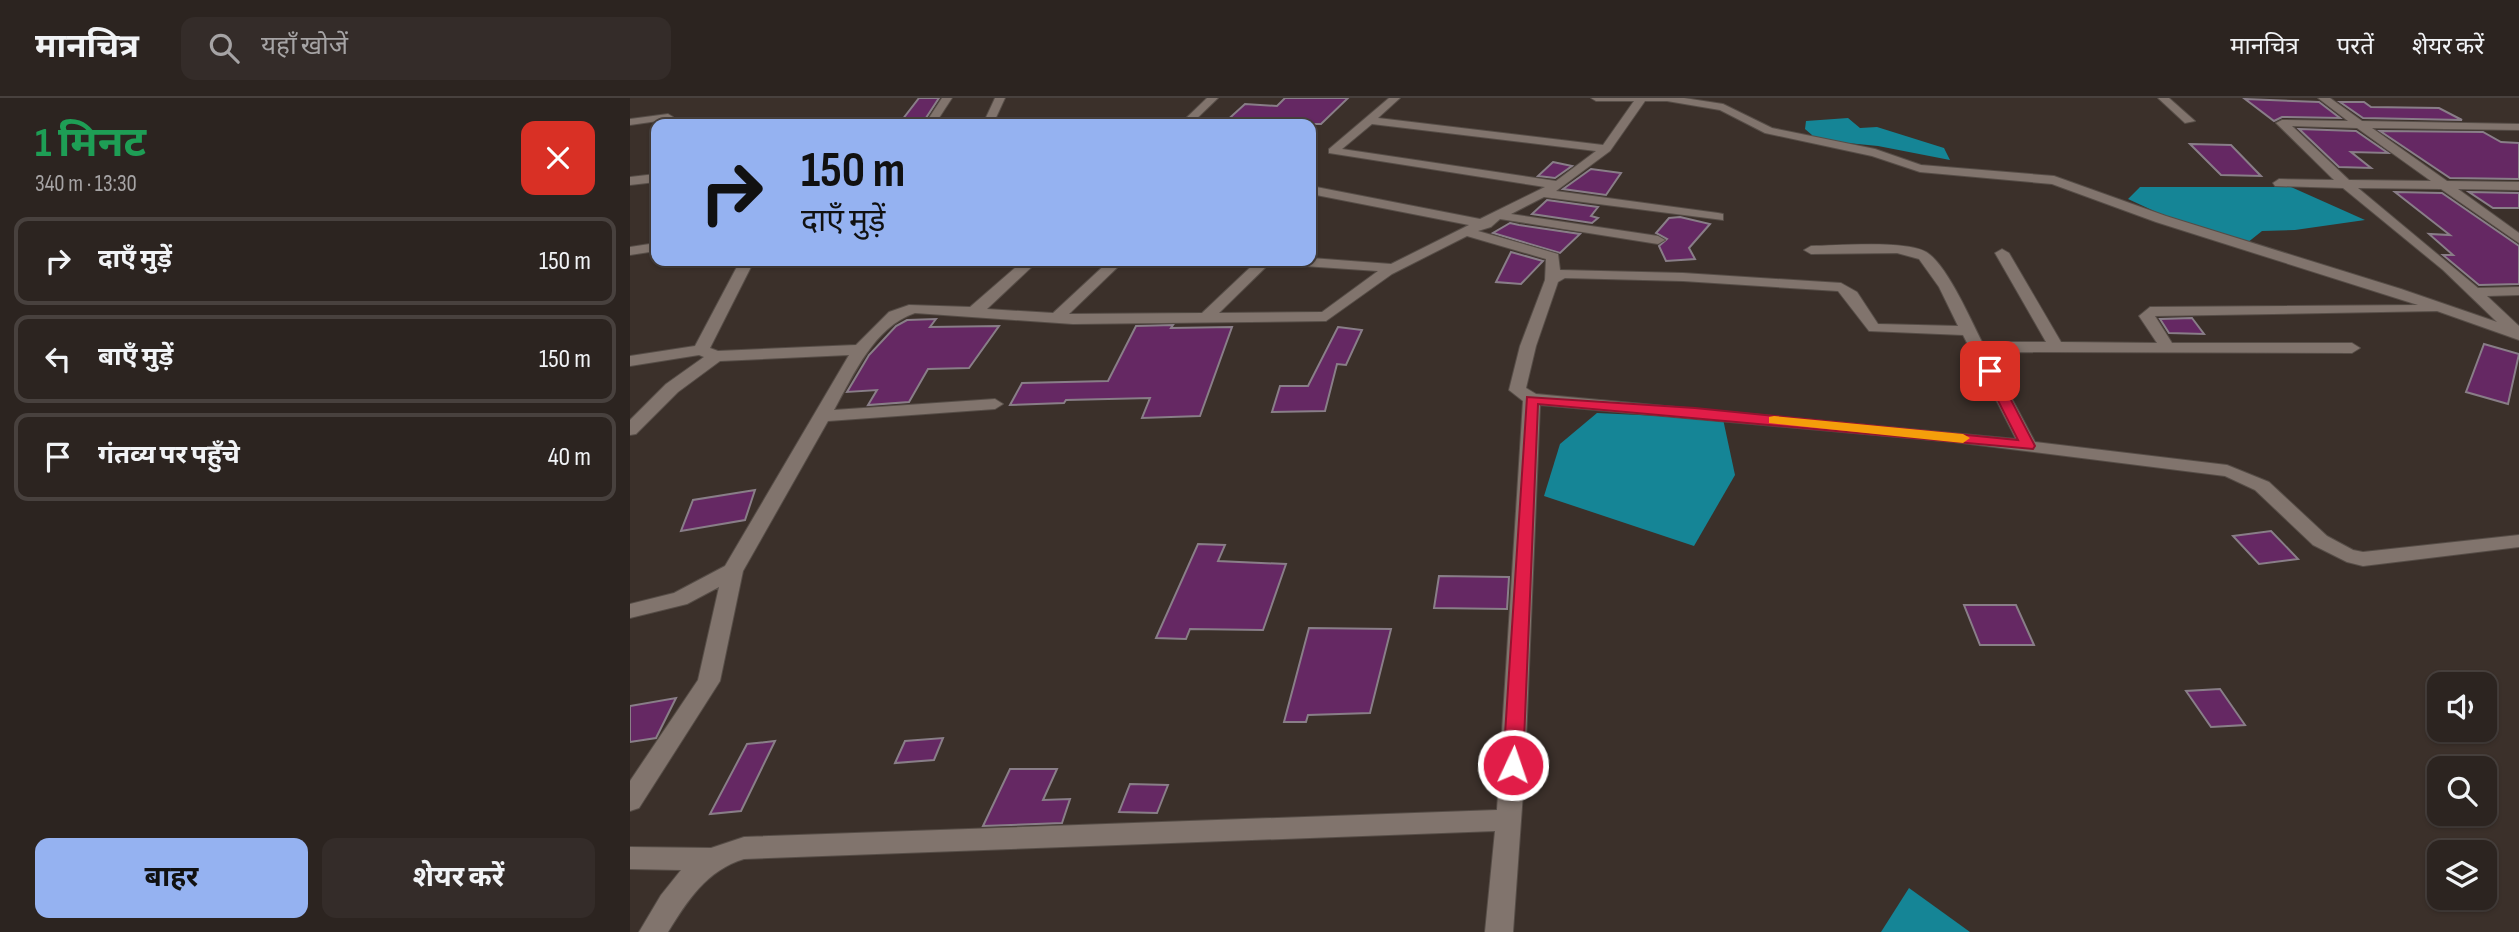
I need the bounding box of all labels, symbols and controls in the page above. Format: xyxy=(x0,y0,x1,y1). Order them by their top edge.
search box xyxy=(181,17,671,80)
text: मानचित्र xyxy=(35,27,139,67)
icon: search xyxy=(205,29,243,67)
text: यहाँ खोजें xyxy=(261,31,348,62)
text: मानचित्र xyxy=(2230,32,2299,61)
text: परतें xyxy=(2337,32,2374,61)
text: शेयर करें xyxy=(2412,32,2484,61)
text: 1 मिनट xyxy=(35,118,146,169)
button: close xyxy=(521,121,595,195)
text: 150 m xyxy=(801,142,905,201)
icon: right xyxy=(686,147,777,238)
text: 340 m · 13:30 xyxy=(35,170,137,198)
text: दाएँ मुड़ें xyxy=(801,202,885,241)
icon: right xyxy=(39,242,77,280)
text: दाएँ मुड़ें xyxy=(98,244,172,275)
text: 150 m xyxy=(539,246,591,277)
icon: left xyxy=(39,340,77,378)
pin xyxy=(1960,341,2020,401)
text: बाएँ मुड़ें xyxy=(98,342,173,373)
text: 150 m xyxy=(539,344,591,375)
icon: arrive xyxy=(1971,352,2009,390)
icon: arrive xyxy=(39,438,77,476)
text: गंतव्य पर पहुँचे xyxy=(98,440,240,471)
text: 40 m xyxy=(548,442,591,473)
map controls xyxy=(2427,672,2497,910)
button: sound xyxy=(2427,672,2497,742)
position arrow xyxy=(1476,728,1550,802)
button: search xyxy=(2427,756,2497,826)
button: बाहर xyxy=(35,838,308,918)
button: शेयर करें xyxy=(322,838,595,918)
button: layers xyxy=(2427,840,2497,910)

